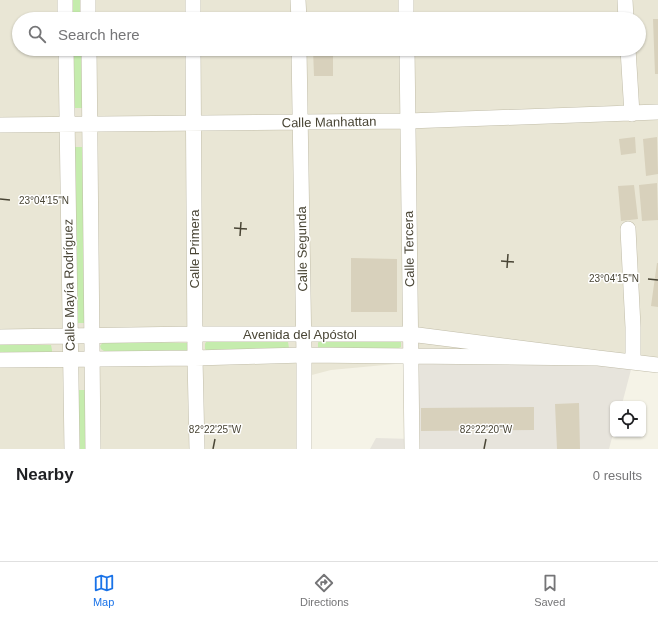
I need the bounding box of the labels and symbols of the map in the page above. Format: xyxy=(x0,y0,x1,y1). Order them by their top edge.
street label: Calle Manhattan xyxy=(282,114,376,130)
text: 23°04'15"N xyxy=(19,195,69,206)
street label: Calle Segunda xyxy=(294,205,310,292)
street label: Calle Primera xyxy=(187,209,202,288)
street label: Calle Tercera xyxy=(401,210,417,287)
street label: Calle Mayía Rodríguez xyxy=(60,219,78,351)
text: 23°04'15"N xyxy=(589,273,639,284)
street label: Avenida del Apóstol xyxy=(243,327,357,342)
text: 82°22'25"W xyxy=(189,424,242,435)
text: 82°22'20"W xyxy=(460,424,513,435)

